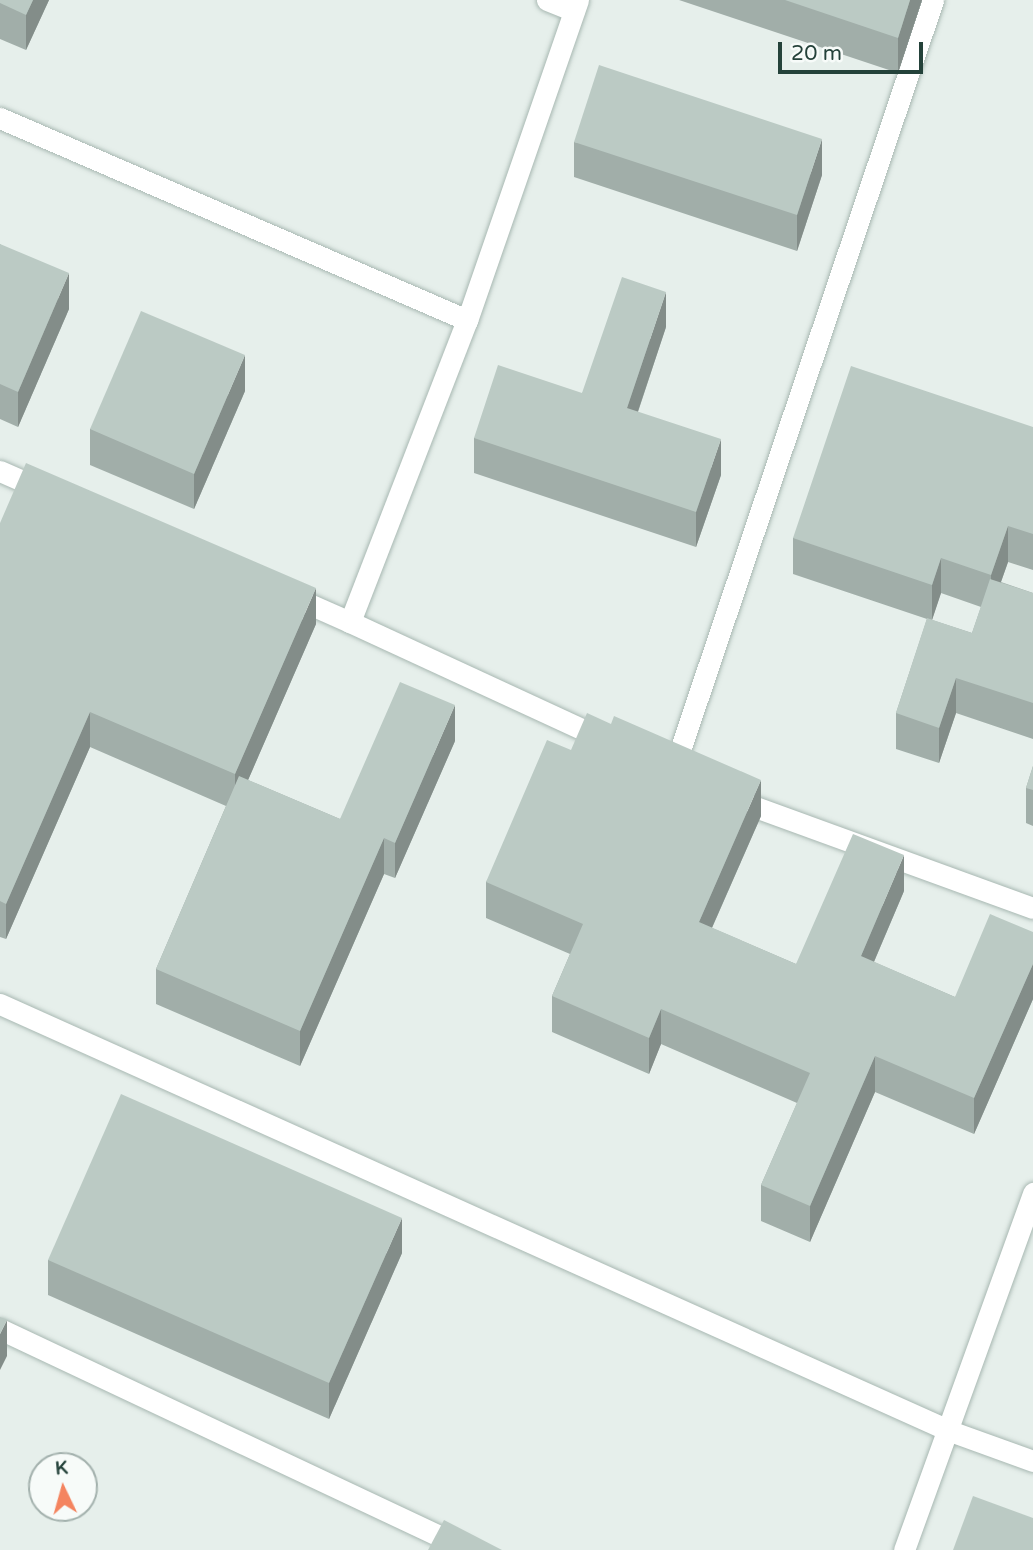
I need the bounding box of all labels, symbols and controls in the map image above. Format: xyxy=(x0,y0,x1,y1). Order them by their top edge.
scale bar xyxy=(781,28,926,72)
text: 20 m xyxy=(791,41,842,66)
north arrow xyxy=(28,1452,98,1522)
text: K xyxy=(54,1457,69,1480)

